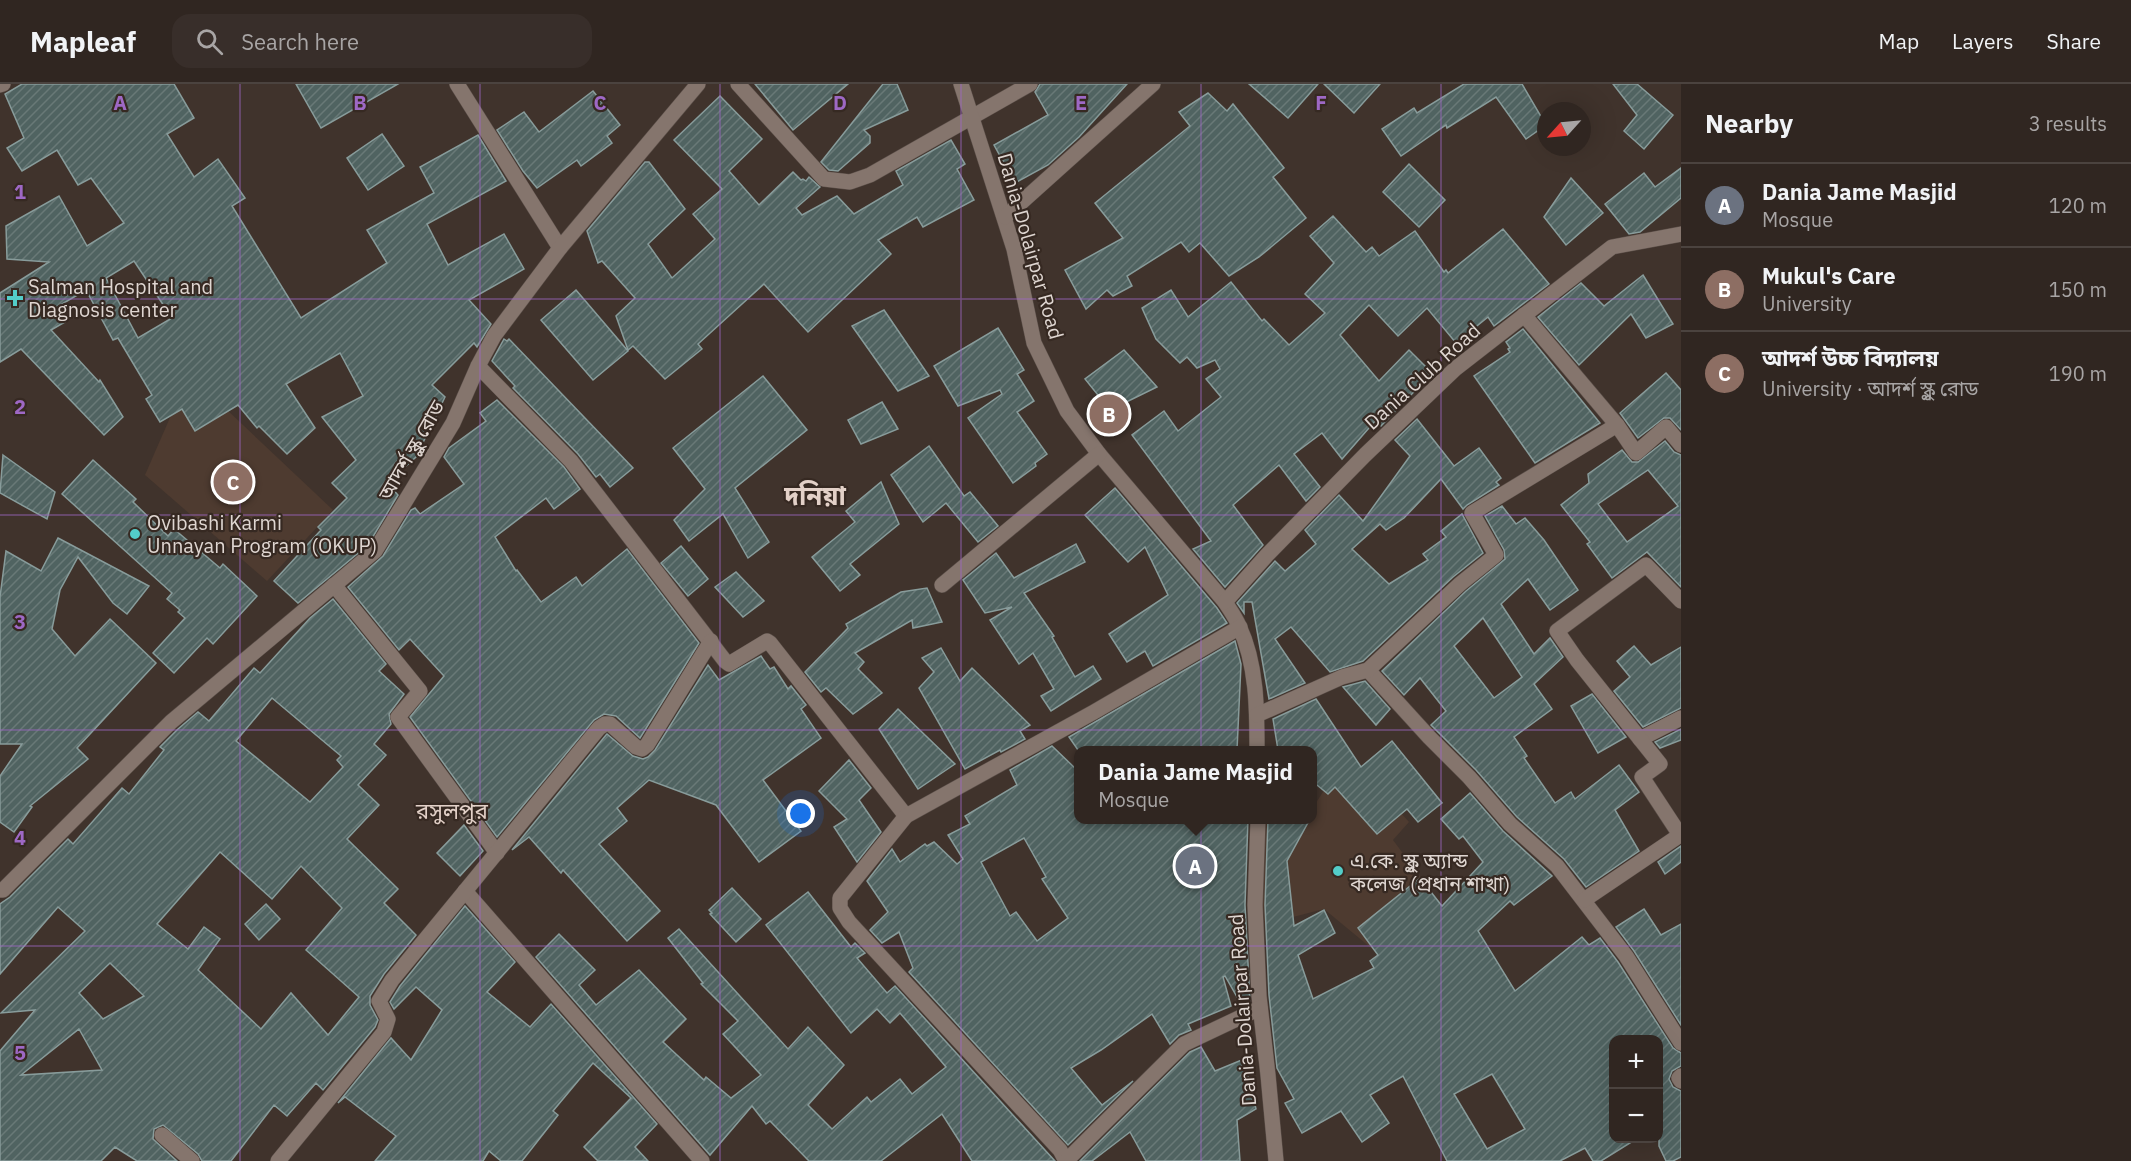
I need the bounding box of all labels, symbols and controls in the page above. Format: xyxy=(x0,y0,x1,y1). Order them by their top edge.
search box xyxy=(172,14,592,68)
text: Mapleaf xyxy=(30,23,136,60)
icon: search xyxy=(193,25,226,58)
text: Search here xyxy=(241,27,359,56)
text: Map xyxy=(1879,27,1919,55)
text: Layers xyxy=(1952,27,2014,55)
text: Share xyxy=(2047,27,2101,55)
text: A xyxy=(113,89,127,116)
text: B xyxy=(353,89,367,116)
text: C xyxy=(593,89,607,116)
text: D xyxy=(833,89,847,116)
text: E xyxy=(1075,89,1087,116)
text: F xyxy=(1315,89,1327,116)
north arrow xyxy=(1537,102,1591,156)
text: Nearby xyxy=(1705,106,1793,140)
text: 3 results xyxy=(2029,110,2107,137)
street label: Dania-Dolairpar Road xyxy=(992,150,1070,342)
text: Dania Jame Masjid xyxy=(1762,177,1957,206)
text: 1 xyxy=(14,178,26,205)
text: A xyxy=(1718,192,1731,219)
text: 120 m xyxy=(2049,192,2107,219)
text: Mosque xyxy=(1762,206,1833,233)
text: Mukul's Care xyxy=(1762,261,1896,290)
place label: Salman Hospital and Diagnosis center xyxy=(28,273,213,323)
text: B xyxy=(1718,276,1731,303)
text: 150 m xyxy=(2049,276,2107,303)
marker: Salman Hospital and Diagnosis center xyxy=(6,289,24,307)
text: University xyxy=(1762,290,1852,317)
street label: Dania Club Road xyxy=(1358,317,1486,435)
text: আদর্শ উচ্চ বিদ্যালয় xyxy=(1762,343,1939,372)
text: C xyxy=(1718,360,1731,387)
text: 190 m xyxy=(2049,360,2107,387)
text: University · আদর্শ স্কুল রোড xyxy=(1762,375,1979,402)
pin: B xyxy=(1090,392,1128,436)
text: 2 xyxy=(14,393,26,420)
street label: আদর্শ স্কুল রোড xyxy=(371,395,451,506)
pin: C xyxy=(214,460,252,504)
district label: দনিয়া xyxy=(783,478,846,512)
place label: Ovibashi Karmi Unnayan Program (OKUP) xyxy=(147,509,377,559)
marker: Ovibashi Karmi Unnayan Program (OKUP) xyxy=(128,527,142,541)
text: 3 xyxy=(14,608,26,635)
popup xyxy=(1074,746,1317,824)
text: Dania Jame Masjid xyxy=(1098,757,1293,786)
text: Mosque xyxy=(1098,786,1169,813)
district label: রসুলপুর xyxy=(415,796,489,825)
your location xyxy=(786,799,815,828)
text: 4 xyxy=(14,824,26,851)
pin: A xyxy=(1176,844,1214,888)
place label: এ.কে. স্কুল অ্যান্ড কলেজ (প্রধান শাখা) xyxy=(1349,847,1510,897)
marker: এ.কে. স্কুল অ্যান্ড কলেজ (প্রধান শাখা) xyxy=(1331,864,1345,878)
street label: Dania-Dolairpar Road xyxy=(1222,913,1262,1107)
map controls xyxy=(1609,1035,1663,1143)
button: + xyxy=(1609,1035,1663,1089)
text: 5 xyxy=(14,1039,26,1066)
button: − xyxy=(1609,1089,1663,1143)

